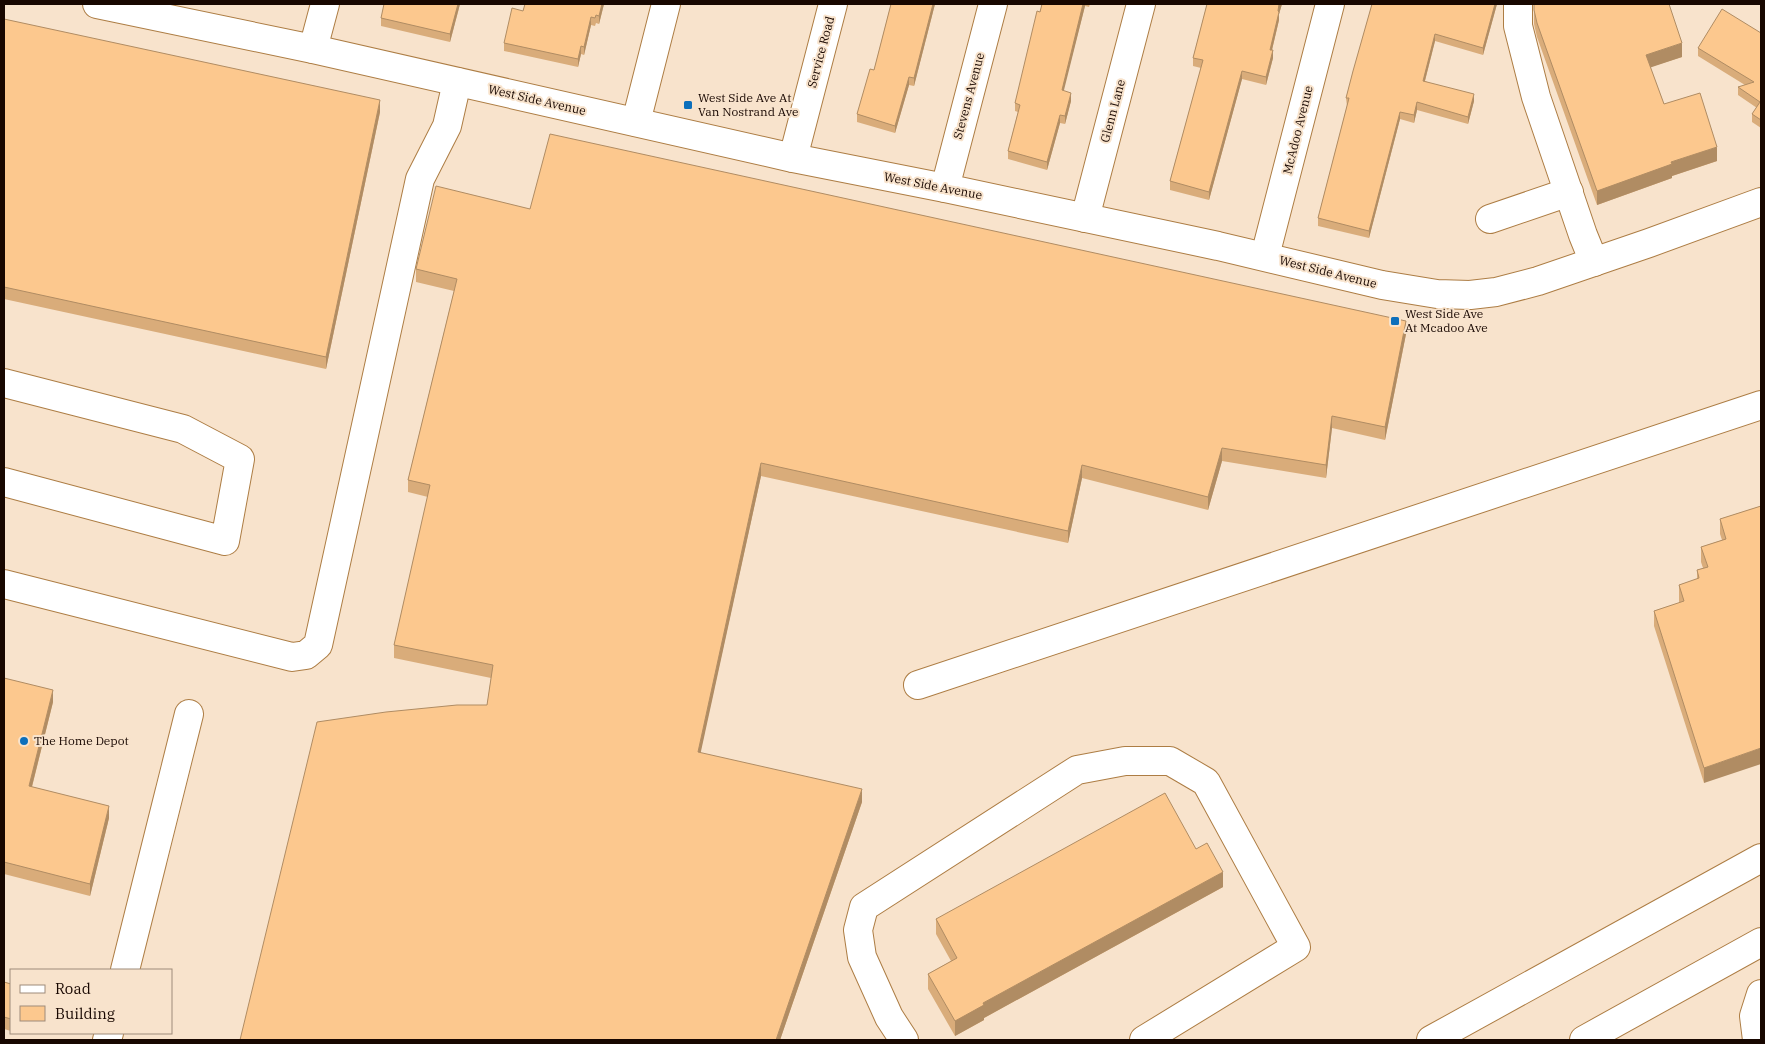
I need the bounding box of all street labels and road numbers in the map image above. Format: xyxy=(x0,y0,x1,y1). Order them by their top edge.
street label: Service Road xyxy=(804,15,837,89)
street label: Stevens Avenue xyxy=(950,51,987,141)
street label: Glenn Lane xyxy=(1097,78,1128,144)
street label: West Side Avenue xyxy=(487,81,587,118)
street label: McAdoo Avenue xyxy=(1279,84,1316,176)
street label: West Side Avenue xyxy=(883,169,984,202)
street label: West Side Avenue xyxy=(1278,252,1378,291)

